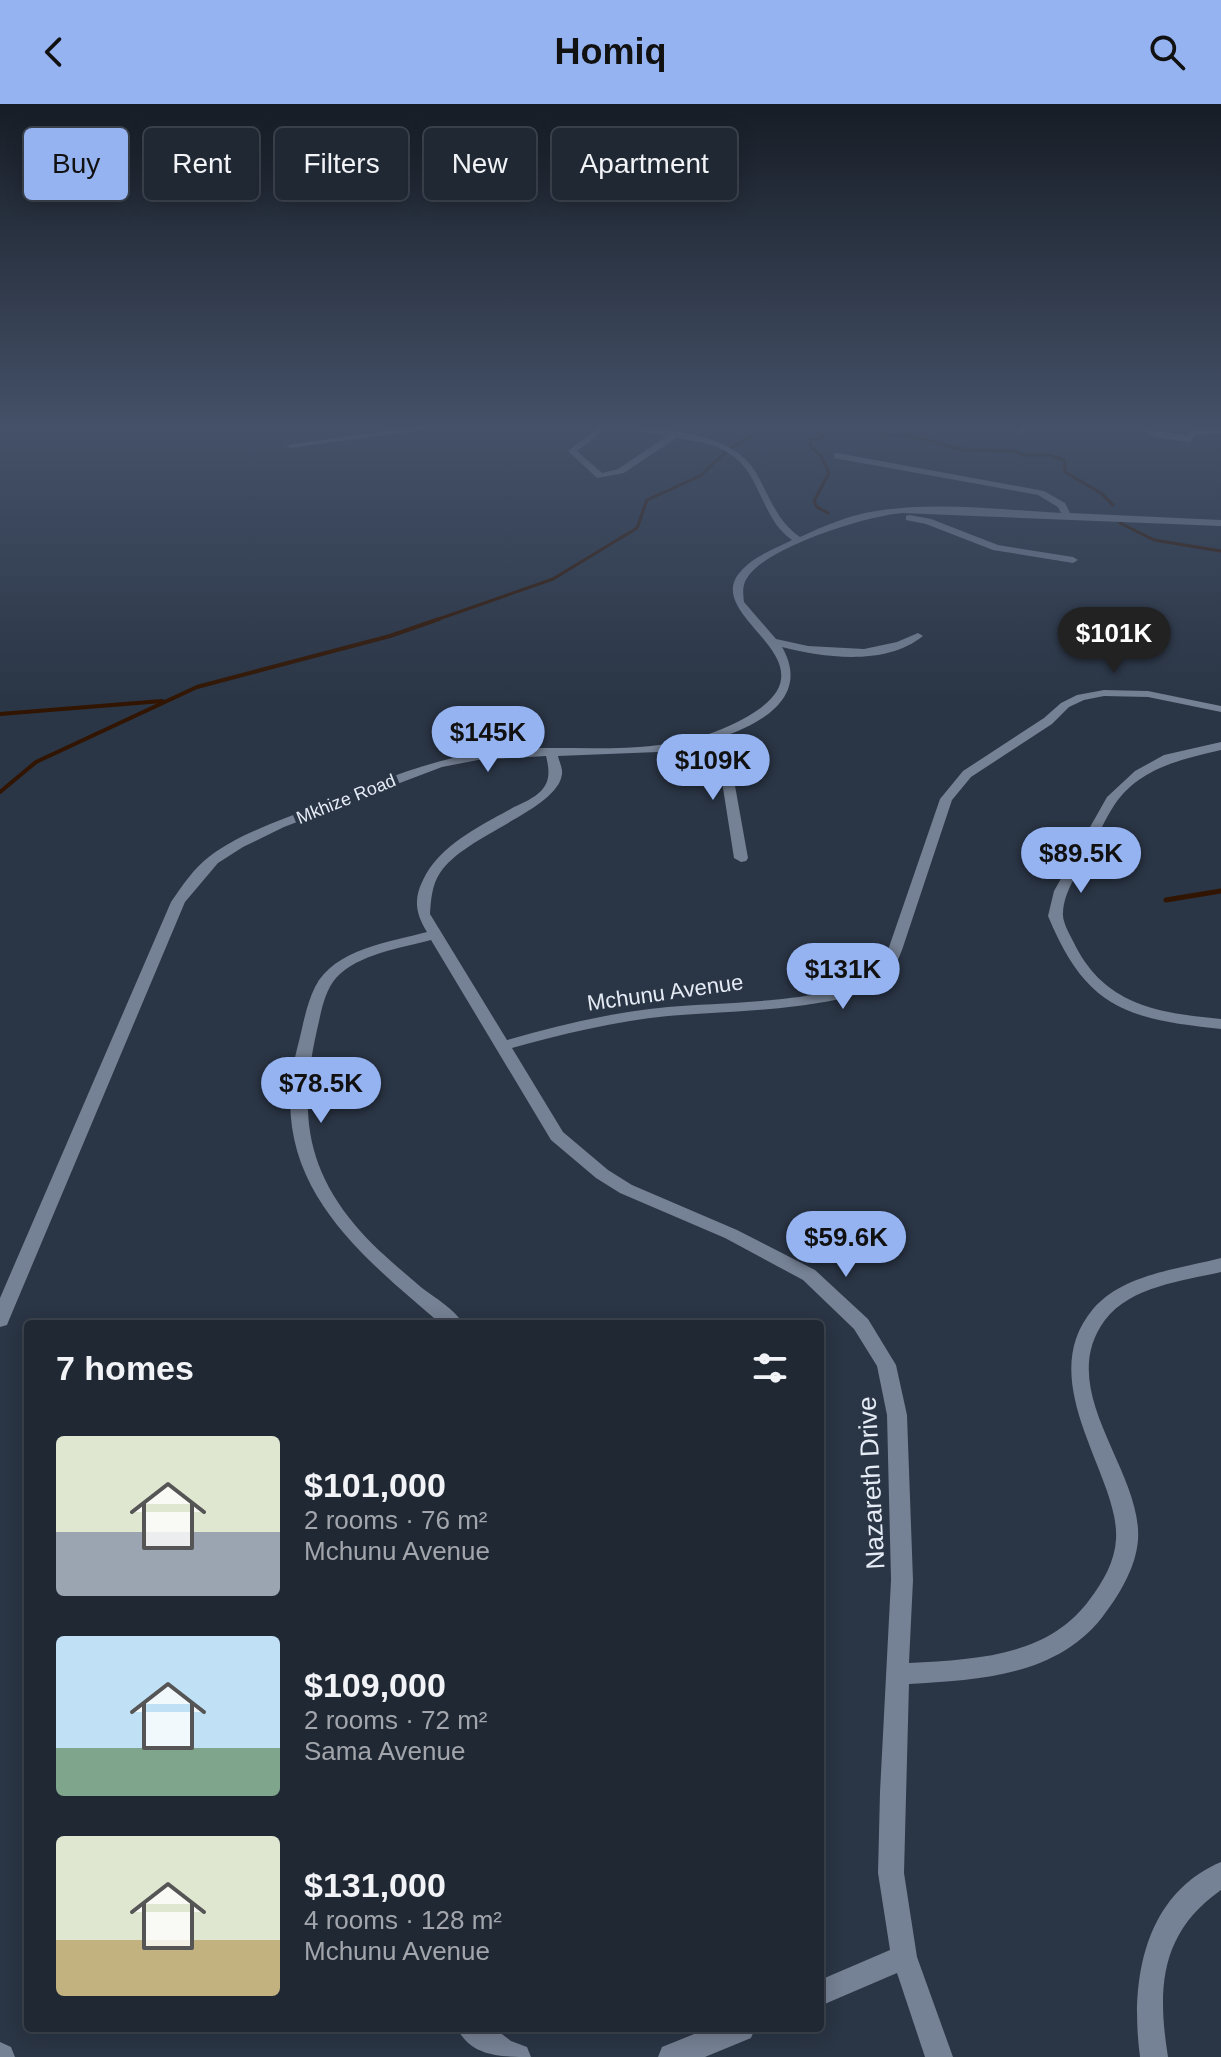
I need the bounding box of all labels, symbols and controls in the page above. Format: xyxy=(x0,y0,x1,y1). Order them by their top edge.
icon: back xyxy=(32,30,76,74)
icon: search xyxy=(1145,30,1189,74)
text: Homiq xyxy=(555,31,667,72)
chip: Buy xyxy=(24,128,128,200)
chip: Rent xyxy=(144,128,259,200)
chip: Filters xyxy=(275,128,408,200)
chip: New xyxy=(424,128,536,200)
chip: Apartment xyxy=(552,128,737,200)
pin: $101K xyxy=(1058,607,1170,675)
text: $101K xyxy=(1076,618,1152,648)
pin: $145K xyxy=(432,706,544,774)
text: $145K xyxy=(450,717,526,747)
pin: $109K xyxy=(657,734,769,802)
text: $109K xyxy=(675,745,751,775)
street label: Mkhize Road xyxy=(294,770,398,828)
pin: $89.5K xyxy=(1016,827,1146,895)
text: $89.5K xyxy=(1039,838,1123,868)
pin: $131K xyxy=(787,943,899,1011)
text: $131K xyxy=(805,954,881,984)
street label: Mchunu Avenue xyxy=(585,969,745,1016)
pin: $78.5K xyxy=(256,1057,386,1125)
text: $78.5K xyxy=(279,1068,363,1098)
pin: $59.6K xyxy=(781,1211,911,1279)
text: $59.6K xyxy=(804,1222,888,1252)
icon: filters xyxy=(748,1346,792,1390)
text: 7 homes xyxy=(56,1349,194,1387)
street label: Nazareth Drive xyxy=(851,1396,891,1570)
text: $101,000 xyxy=(304,1466,446,1504)
icon: home xyxy=(120,1468,216,1564)
text: 2 rooms · 76 m² xyxy=(304,1505,488,1535)
text: Mchunu Avenue xyxy=(304,1536,490,1566)
text: $109,000 xyxy=(304,1666,446,1704)
icon: home xyxy=(120,1668,216,1764)
text: 2 rooms · 72 m² xyxy=(304,1705,488,1735)
text: Sama Avenue xyxy=(304,1736,465,1766)
text: $131,000 xyxy=(304,1866,446,1904)
icon: home xyxy=(120,1868,216,1964)
text: 4 rooms · 128 m² xyxy=(304,1905,502,1935)
text: Mchunu Avenue xyxy=(304,1936,490,1966)

